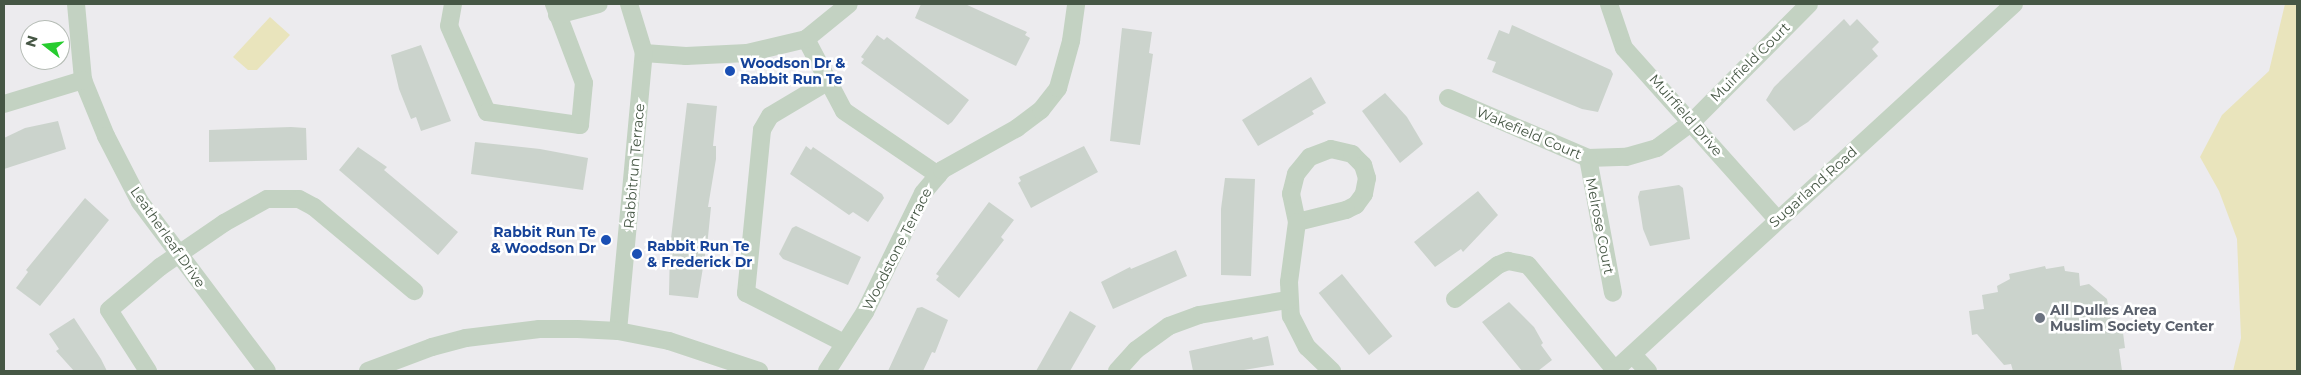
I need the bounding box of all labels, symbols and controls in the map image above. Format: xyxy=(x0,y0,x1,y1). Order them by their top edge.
street label: Muirfield Court xyxy=(1707,19,1793,105)
north arrow xyxy=(20,20,70,70)
text: N xyxy=(21,33,42,49)
place label: Woodson Dr & Rabbit Run Te xyxy=(740,55,846,88)
marker: Woodson Dr & Rabbit Run Te xyxy=(724,65,736,77)
street label: Muirfield Drive xyxy=(1646,71,1726,159)
street label: Rabbitrun Terrace xyxy=(620,103,648,229)
street label: Wakefield Court xyxy=(1474,103,1584,163)
street label: Sugarland Road xyxy=(1766,143,1860,231)
street label: Melrose Court xyxy=(1582,176,1618,276)
street label: Leatherleaf Drive xyxy=(127,183,209,291)
street label: Woodstone Terrace xyxy=(859,185,935,313)
place label: Rabbit Run Te & Woodson Dr xyxy=(490,224,596,256)
marker: Rabbit Run Te & Woodson Dr xyxy=(600,234,612,246)
place label: Rabbit Run Te & Frederick Dr xyxy=(647,238,752,270)
marker: Rabbit Run Te & Frederick Dr xyxy=(631,248,643,260)
place label: All Dulles Area Muslim Society Center xyxy=(2050,302,2214,334)
marker: All Dulles Area Muslim Society Center xyxy=(2034,312,2046,324)

